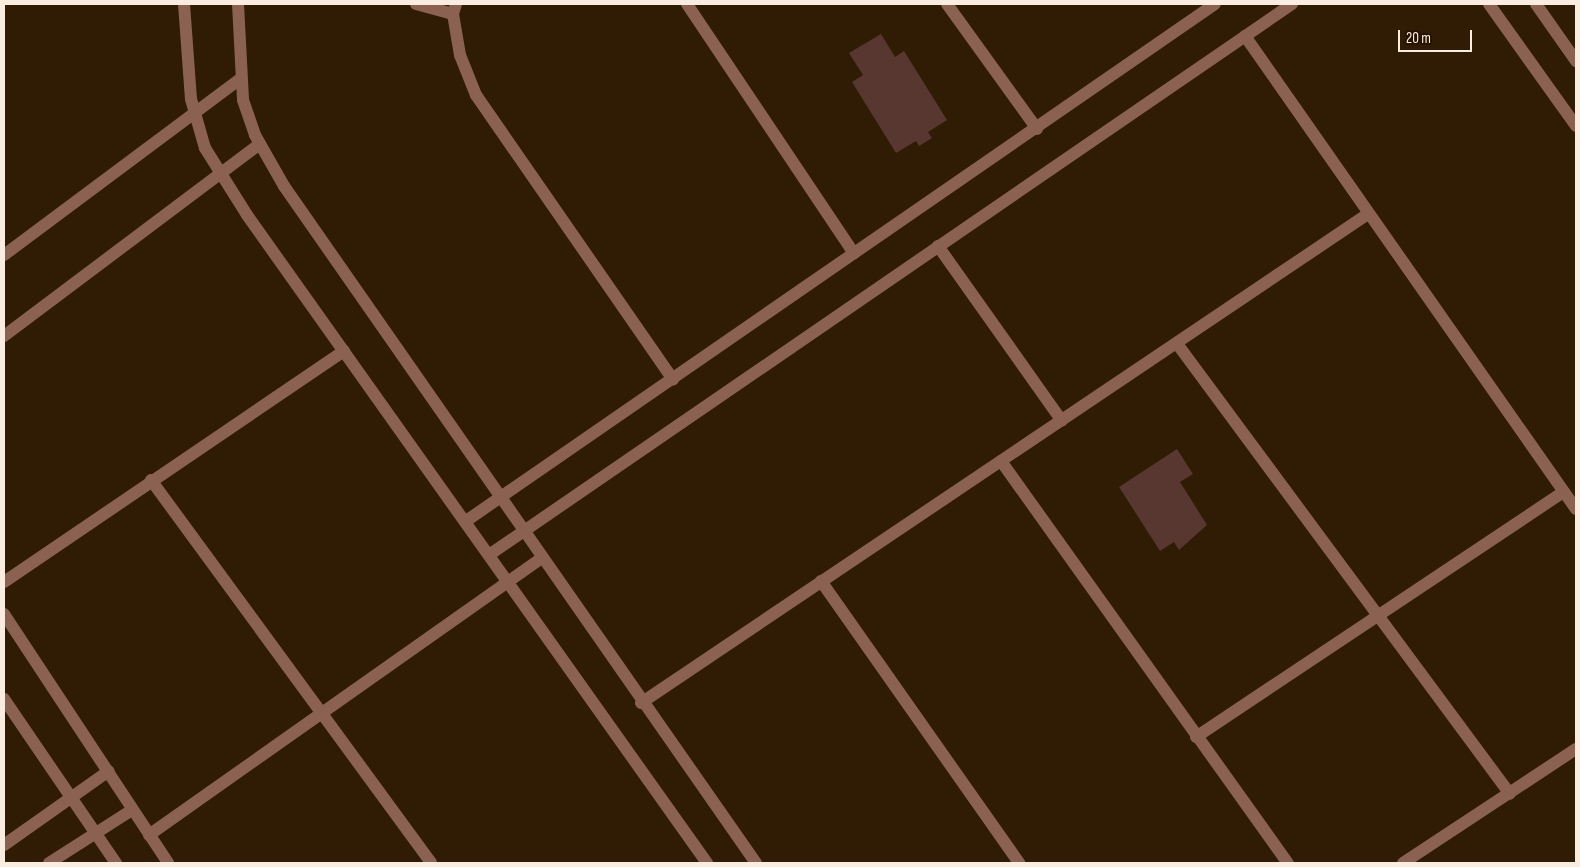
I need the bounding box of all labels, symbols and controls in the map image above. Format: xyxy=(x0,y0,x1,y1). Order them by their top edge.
scale bar xyxy=(1400,20,1474,52)
text: 20 m xyxy=(1406,29,1431,48)

